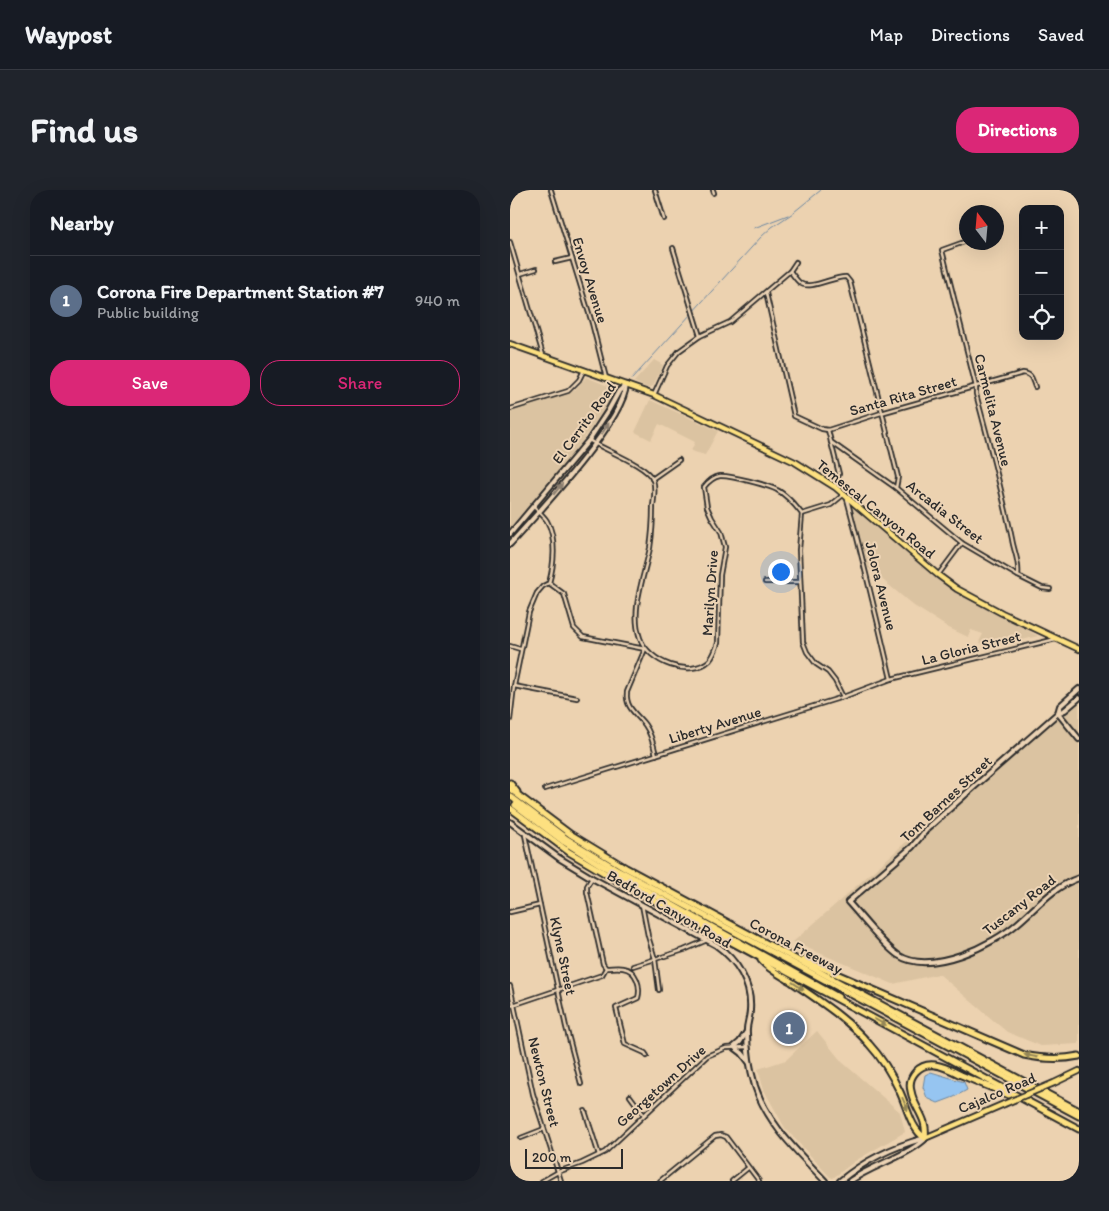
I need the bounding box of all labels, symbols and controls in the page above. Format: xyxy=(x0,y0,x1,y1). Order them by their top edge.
text: Waypost xyxy=(25,20,112,49)
text: Map xyxy=(870,24,903,46)
text: Directions xyxy=(931,24,1010,46)
text: Saved xyxy=(1038,24,1084,46)
button: Directions xyxy=(956,107,1079,153)
text: Find us xyxy=(30,109,138,151)
north arrow xyxy=(959,205,1004,250)
map controls xyxy=(1019,205,1064,340)
button: + xyxy=(1019,205,1064,250)
text: Nearby xyxy=(50,210,114,235)
street label: Envoy Avenue xyxy=(568,235,612,325)
button: − xyxy=(1019,250,1064,295)
text: Corona Fire Department Station #7 xyxy=(97,280,384,303)
text: 1 xyxy=(62,291,70,310)
text: 940 m xyxy=(415,291,460,310)
button: locate xyxy=(1019,295,1064,340)
text: Public building xyxy=(97,303,199,322)
street label: Carmelita Avenue xyxy=(970,352,1016,468)
button: Save xyxy=(50,360,250,406)
button: Share xyxy=(260,360,460,406)
street label: Santa Rita Street xyxy=(847,372,959,420)
street label: El Cerrito Road xyxy=(548,379,620,467)
one-way arrow xyxy=(600,422,610,436)
street label: Temescal Canyon Road xyxy=(813,456,939,562)
street label: Arcadia Street xyxy=(903,476,987,548)
one-way arrow xyxy=(553,483,564,496)
street label: Jolora Avenue xyxy=(861,540,901,632)
street label: Marilyn Drive xyxy=(698,549,722,637)
your location xyxy=(768,559,794,585)
street label: La Gloria Street xyxy=(920,627,1023,669)
street label: Liberty Avenue xyxy=(667,702,763,748)
street label: Tom Barnes Street xyxy=(896,752,996,846)
street label: Bedford Canyon Road xyxy=(604,866,734,952)
street label: Tuscany Road xyxy=(979,871,1059,939)
street label: Corona Freeway xyxy=(746,914,846,978)
street label: Klyne Street xyxy=(546,915,580,997)
one-way arrow xyxy=(791,982,805,991)
pin: 1 xyxy=(773,1009,805,1047)
one-way arrow xyxy=(872,1018,887,1026)
street label: Newton Street xyxy=(524,1035,564,1129)
street label: Georgetown Drive xyxy=(612,1041,710,1131)
one-way arrow xyxy=(1023,1052,1038,1060)
street label: Cajalco Road xyxy=(955,1068,1039,1118)
one-way arrow xyxy=(902,1097,910,1111)
scale bar xyxy=(525,1146,622,1169)
text: 200 m xyxy=(532,1149,572,1166)

